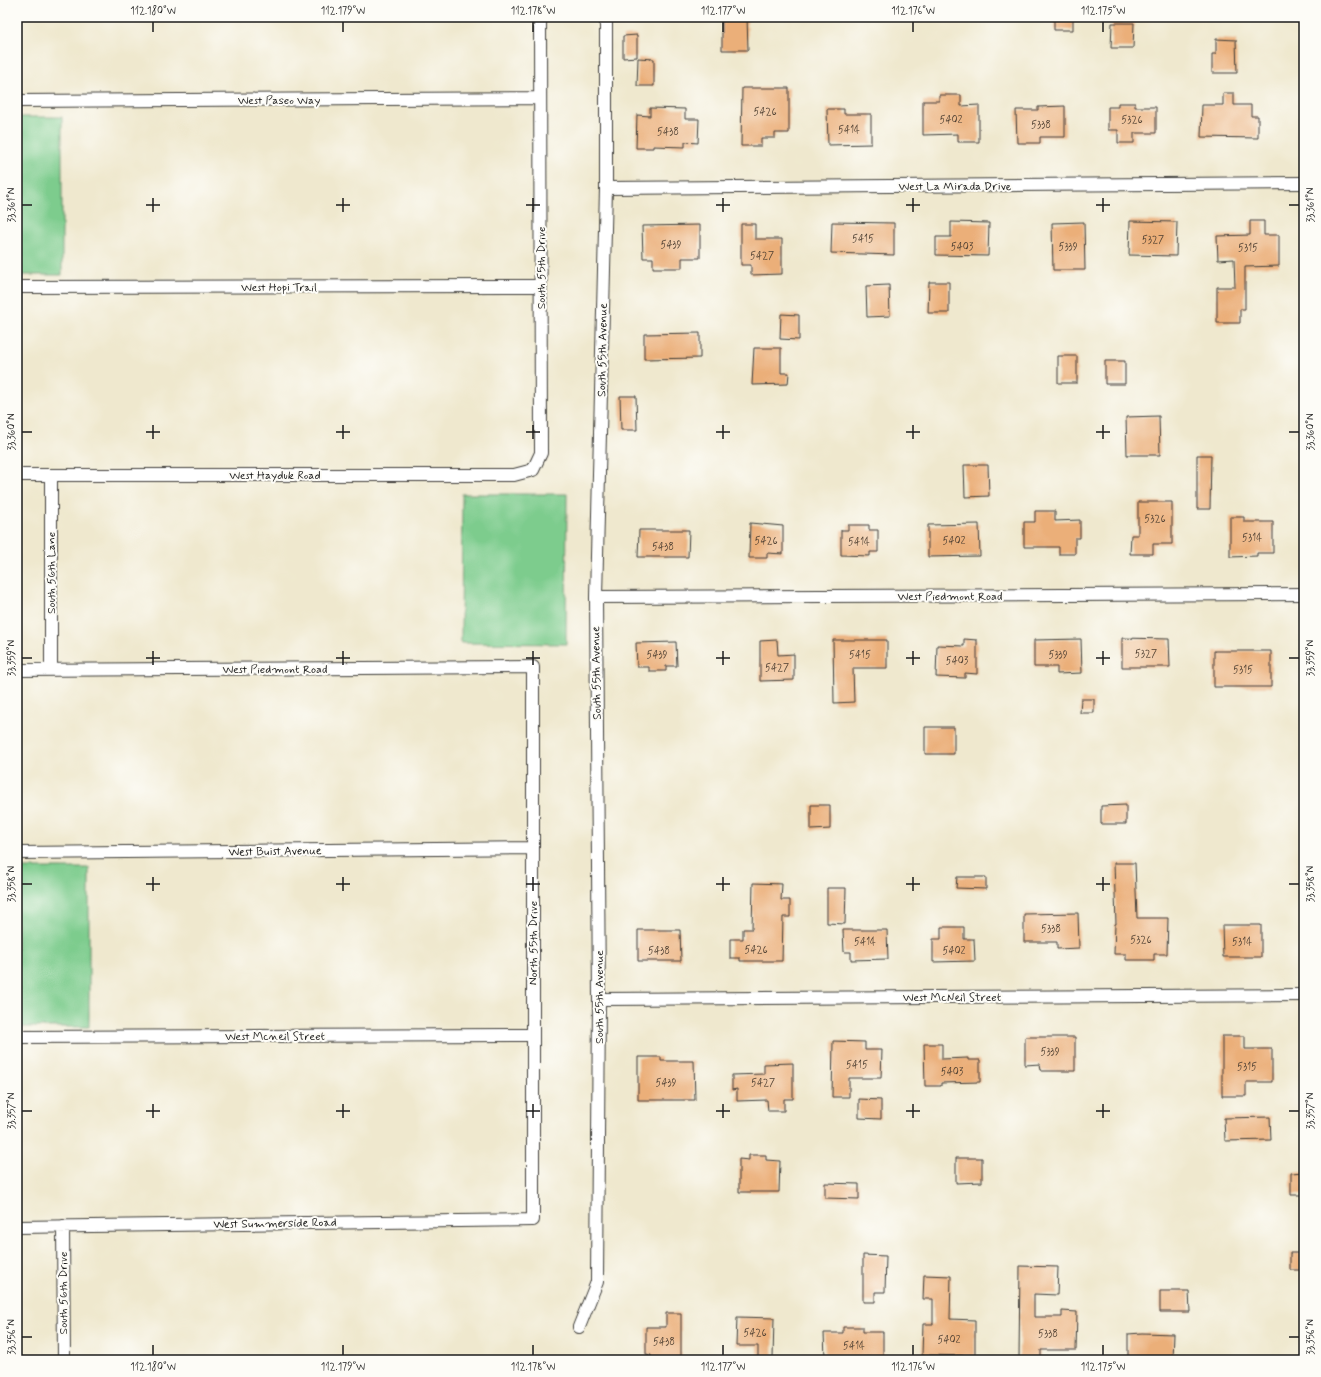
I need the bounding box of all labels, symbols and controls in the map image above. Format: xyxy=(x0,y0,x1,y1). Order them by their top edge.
text: 112.180°W xyxy=(130,4,176,18)
text: 112.179°W xyxy=(321,4,365,18)
text: 112.178°W xyxy=(511,4,555,18)
text: 112.177°W xyxy=(701,4,745,18)
text: 112.176°W xyxy=(891,4,935,18)
text: 112.175°W xyxy=(1081,4,1125,18)
street label: West Paseo Way xyxy=(238,93,320,109)
house number: 5426 xyxy=(753,106,777,119)
house number: 5402 xyxy=(940,114,963,127)
house number: 5326 xyxy=(1121,114,1143,127)
house number: 5338 xyxy=(1031,119,1051,132)
house number: 5414 xyxy=(838,124,860,137)
house number: 5438 xyxy=(657,126,679,139)
street label: West La Mirada Drive xyxy=(898,179,1012,195)
text: 33.361°N xyxy=(5,187,19,223)
text: 33.361°N xyxy=(1304,187,1318,223)
street label: South 55th Drive xyxy=(534,227,550,309)
house number: 5415 xyxy=(852,233,874,246)
house number: 5327 xyxy=(1142,234,1164,247)
house number: 5439 xyxy=(660,239,682,252)
house number: 5403 xyxy=(951,241,974,254)
house number: 5339 xyxy=(1058,241,1078,254)
house number: 5315 xyxy=(1238,242,1258,255)
house number: 5427 xyxy=(750,250,774,263)
street label: West Hopi Trail xyxy=(241,280,317,296)
street label: South 55th Avenue xyxy=(594,303,612,397)
text: 33.360°N xyxy=(5,413,19,451)
text: 33.360°N xyxy=(1304,413,1318,451)
street label: West Hayduk Road xyxy=(229,468,321,484)
house number: 5326 xyxy=(1144,513,1166,526)
street label: South 56th Lane xyxy=(44,532,60,614)
house number: 5314 xyxy=(1242,532,1262,545)
house number: 5426 xyxy=(754,535,778,548)
house number: 5402 xyxy=(943,535,966,548)
house number: 5414 xyxy=(848,536,870,549)
house number: 5438 xyxy=(652,541,674,554)
street label: West Piedmont Road xyxy=(898,589,1002,605)
street label: South 55th Avenue xyxy=(588,626,606,720)
text: 33.359°N xyxy=(5,640,19,676)
text: 33.359°N xyxy=(1304,640,1318,676)
house number: 5327 xyxy=(1135,648,1157,661)
house number: 5439 xyxy=(646,649,668,662)
house number: 5415 xyxy=(849,649,871,662)
house number: 5339 xyxy=(1048,649,1068,662)
house number: 5403 xyxy=(946,655,969,668)
street label: West Piedmont Road xyxy=(223,662,327,678)
house number: 5427 xyxy=(765,662,789,675)
house number: 5315 xyxy=(1233,664,1253,677)
street label: West Buist Avenue xyxy=(228,843,322,861)
text: 33.358°N xyxy=(5,865,19,902)
text: 33.358°N xyxy=(1304,865,1318,902)
street label: North 55th Drive xyxy=(526,901,542,985)
house number: 5338 xyxy=(1041,923,1061,936)
house number: 5326 xyxy=(1130,934,1152,947)
house number: 5414 xyxy=(854,936,876,949)
house number: 5314 xyxy=(1232,936,1252,949)
house number: 5426 xyxy=(744,944,768,957)
house number: 5438 xyxy=(648,945,670,958)
house number: 5402 xyxy=(943,945,966,958)
street label: South 55th Avenue xyxy=(592,950,608,1044)
street label: West McNeil Street xyxy=(903,990,1002,1006)
street label: West Mcneil Street xyxy=(225,1029,326,1045)
house number: 5339 xyxy=(1040,1046,1060,1059)
house number: 5415 xyxy=(846,1059,868,1072)
house number: 5315 xyxy=(1237,1061,1257,1074)
house number: 5403 xyxy=(941,1066,964,1079)
house number: 5439 xyxy=(655,1077,677,1090)
house number: 5427 xyxy=(751,1077,775,1090)
text: 33.357°N xyxy=(5,1092,19,1129)
text: 33.357°N xyxy=(1304,1092,1318,1129)
street label: West Summerside Road xyxy=(213,1215,337,1233)
street label: South 56th Drive xyxy=(56,1252,72,1334)
text: 33.356°N xyxy=(5,1319,19,1355)
text: 33.356°N xyxy=(1304,1319,1318,1355)
house number: 5426 xyxy=(743,1327,767,1340)
house number: 5338 xyxy=(1038,1328,1058,1341)
house number: 5402 xyxy=(938,1334,961,1347)
house number: 5438 xyxy=(653,1336,675,1349)
house number: 5414 xyxy=(843,1340,865,1353)
text: 112.180°W xyxy=(130,1360,176,1374)
text: 112.179°W xyxy=(321,1360,365,1374)
text: 112.178°W xyxy=(511,1360,555,1374)
text: 112.177°W xyxy=(701,1360,745,1374)
text: 112.176°W xyxy=(891,1360,935,1374)
text: 112.175°W xyxy=(1081,1360,1125,1374)

